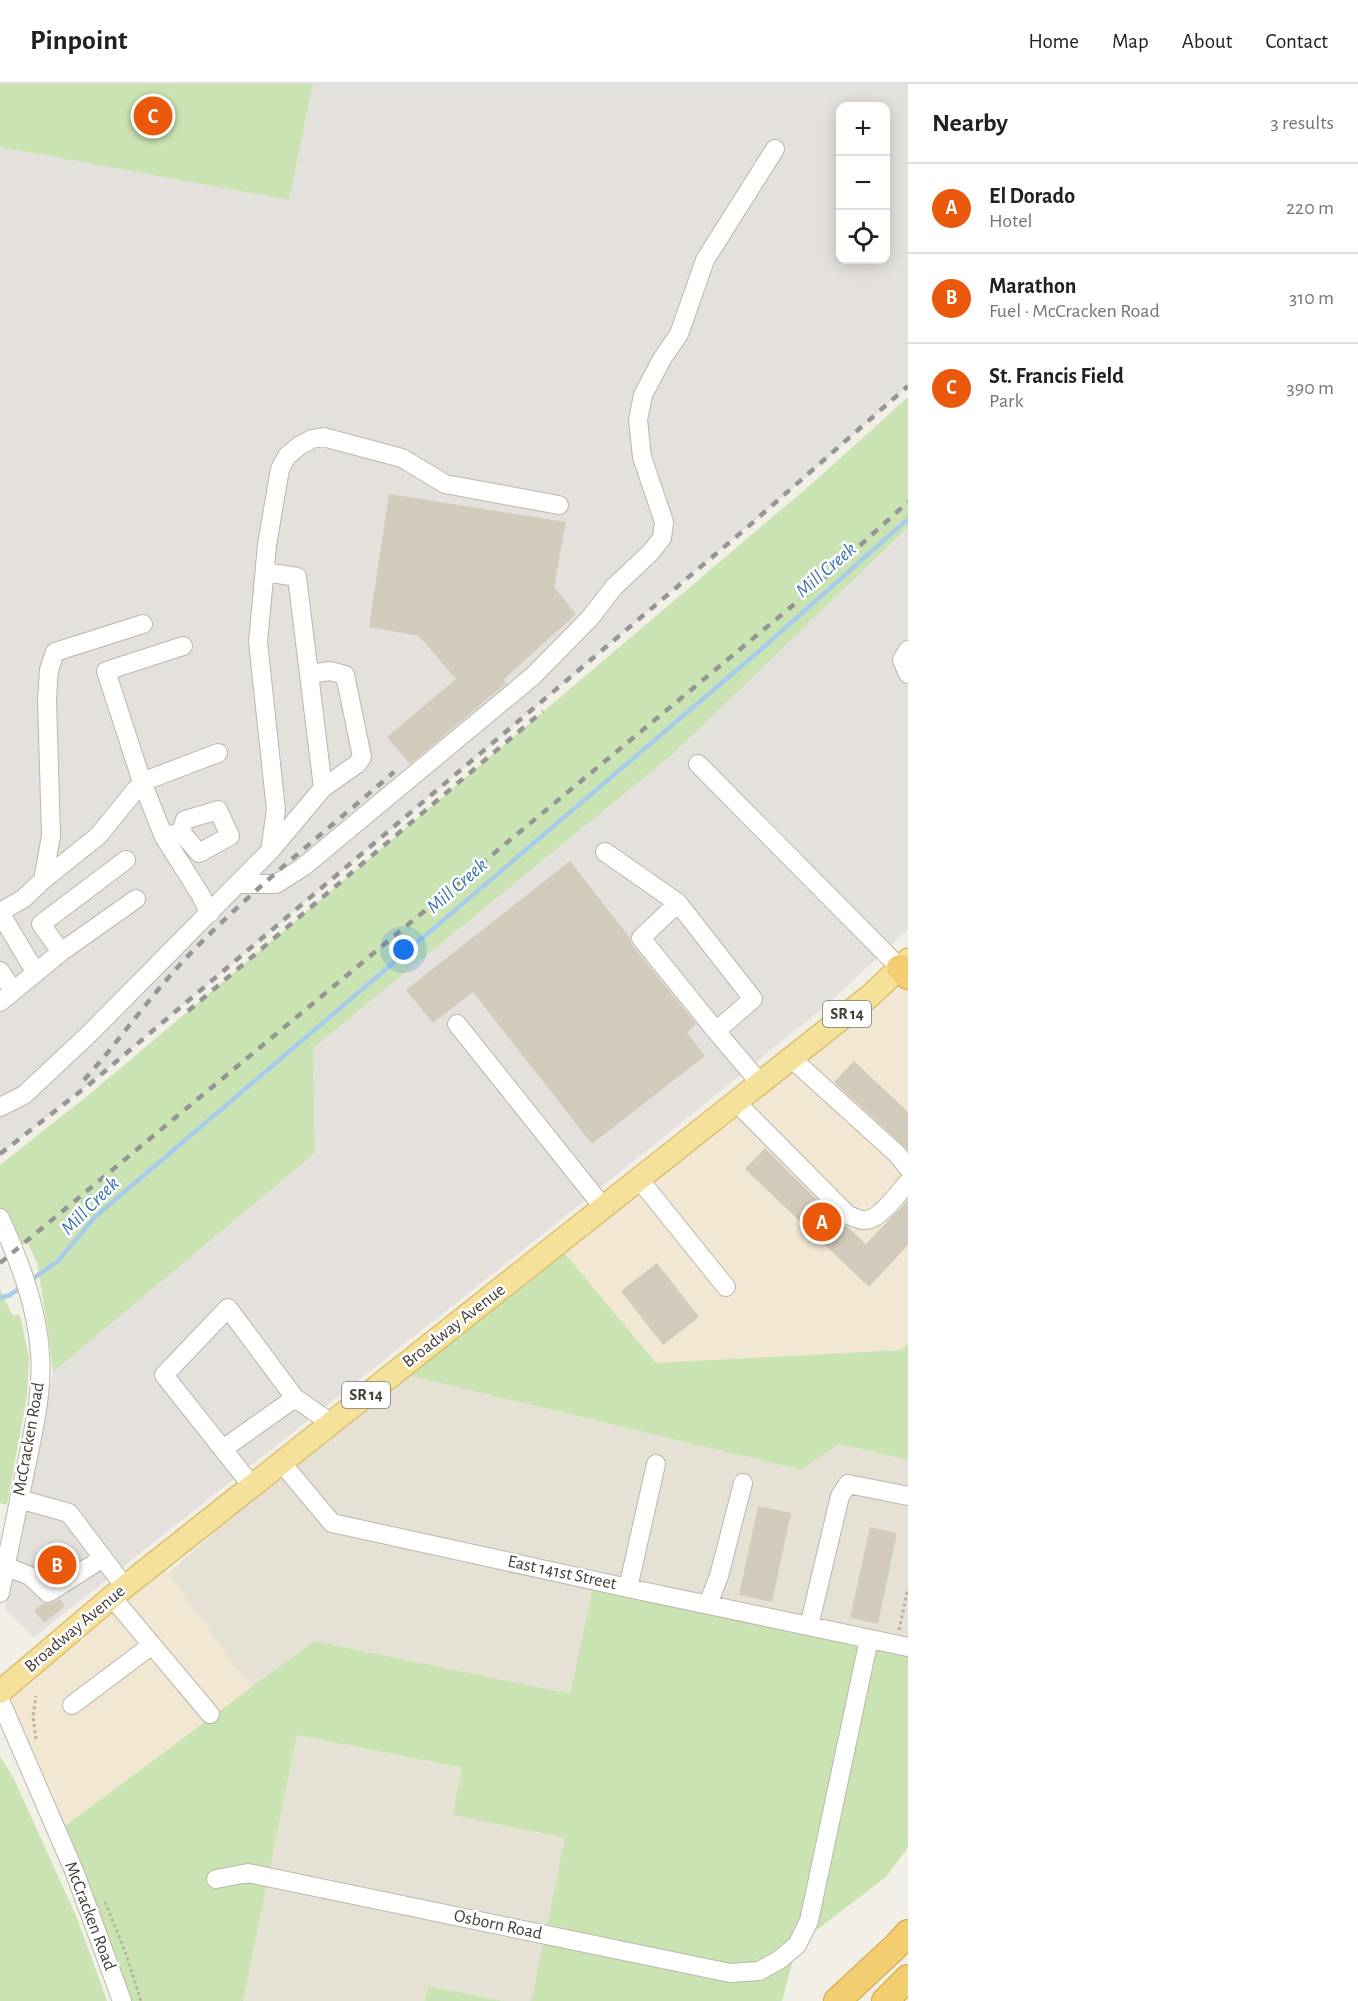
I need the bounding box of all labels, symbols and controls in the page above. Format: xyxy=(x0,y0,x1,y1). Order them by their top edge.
text: Pinpoint xyxy=(30,27,128,55)
text: Home xyxy=(1028,31,1079,52)
text: Map xyxy=(1112,31,1149,52)
text: About xyxy=(1182,31,1232,52)
text: Contact xyxy=(1265,31,1328,52)
pin: C xyxy=(134,93,172,138)
map controls xyxy=(836,102,890,264)
button: + xyxy=(836,102,890,156)
text: Nearby xyxy=(932,110,1008,136)
text: 3 results xyxy=(1270,113,1334,133)
button: − xyxy=(836,156,890,210)
text: El Dorado xyxy=(989,185,1075,207)
text: A xyxy=(946,198,958,218)
text: 220 m xyxy=(1286,198,1334,218)
button: locate xyxy=(836,210,890,264)
text: Hotel xyxy=(989,211,1032,231)
text: Marathon xyxy=(989,275,1076,297)
text: B xyxy=(946,288,957,308)
text: 310 m xyxy=(1289,288,1334,308)
text: Fuel · McCracken Road xyxy=(989,301,1160,321)
text: St. Francis Field xyxy=(989,365,1124,387)
text: C xyxy=(946,378,957,398)
text: 390 m xyxy=(1287,378,1334,398)
text: Park xyxy=(989,391,1024,411)
water label: Mill Creek xyxy=(792,539,860,601)
water label: Mill Creek xyxy=(423,855,491,917)
your location xyxy=(389,935,418,964)
road number: SR 14 xyxy=(823,1001,871,1027)
water label: Mill Creek xyxy=(57,1173,123,1239)
pin: A xyxy=(802,1200,842,1244)
street label: Broadway Avenue xyxy=(399,1280,509,1372)
street label: McCracken Road xyxy=(10,1381,48,1497)
road number: SR 14 xyxy=(342,1382,390,1408)
pin: B xyxy=(38,1542,76,1588)
street label: East 141st Street xyxy=(506,1553,618,1593)
street label: Broadway Avenue xyxy=(21,1582,129,1676)
street label: McCracken Road xyxy=(61,1859,119,1973)
street label: Osborn Road xyxy=(452,1907,544,1943)

